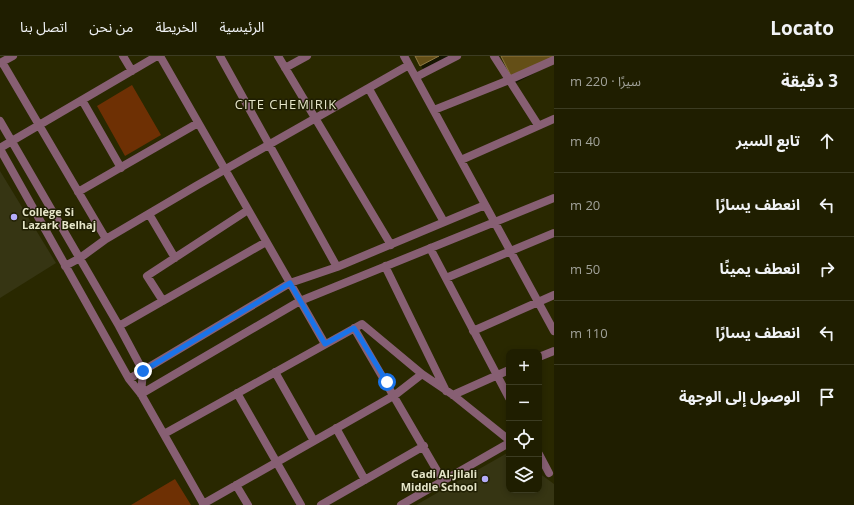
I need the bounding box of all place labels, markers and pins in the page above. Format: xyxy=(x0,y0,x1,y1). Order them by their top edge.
place label: Collège Si Lazark Belhaj xyxy=(22,204,96,232)
marker: Collège Si Lazark Belhaj xyxy=(9,212,19,222)
place label: Gadi Al-Jilali Middle School xyxy=(401,466,477,494)
marker: Gadi Al-Jilali Middle School xyxy=(480,474,490,484)

